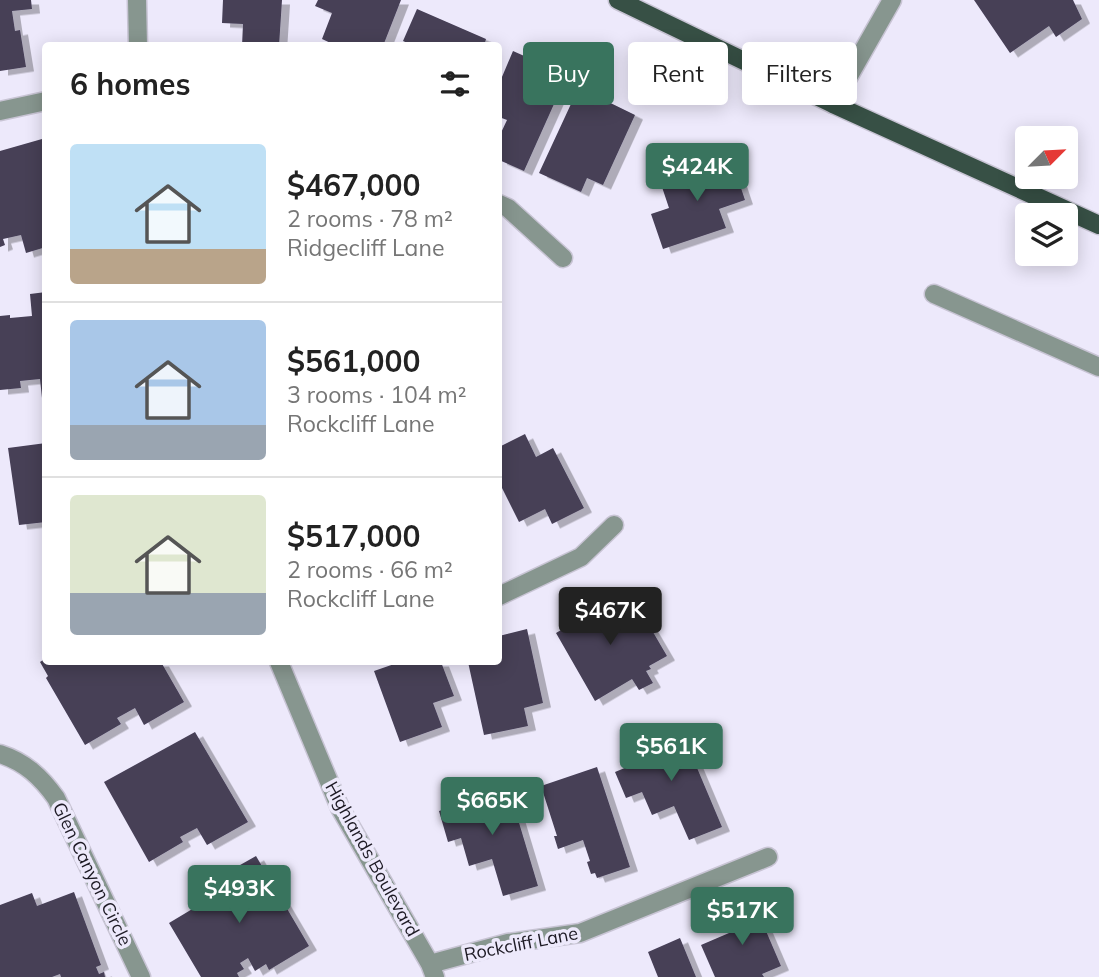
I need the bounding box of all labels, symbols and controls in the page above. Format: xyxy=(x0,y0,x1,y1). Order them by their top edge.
chip: Buy xyxy=(523,42,614,105)
chip: Rent xyxy=(628,42,728,105)
chip: Filters xyxy=(742,42,857,105)
text: 6 homes xyxy=(70,65,191,103)
icon: filters xyxy=(436,65,474,103)
north arrow xyxy=(1015,126,1078,189)
map controls xyxy=(1015,126,1078,266)
pin: $424K xyxy=(648,144,746,203)
text: $424K xyxy=(662,151,732,180)
text: $467,000 xyxy=(287,166,420,204)
icon: home xyxy=(126,172,210,256)
button: layers xyxy=(1015,203,1078,266)
text: 2 rooms · 78 m² xyxy=(287,204,453,233)
text: Ridgecliff Lane xyxy=(287,233,444,262)
text: $561,000 xyxy=(287,342,420,380)
icon: home xyxy=(126,348,210,432)
text: 3 rooms · 104 m² xyxy=(287,380,467,409)
text: Rockcliff Lane xyxy=(287,409,435,438)
text: $517,000 xyxy=(287,517,420,555)
icon: home xyxy=(126,523,210,607)
text: 2 rooms · 66 m² xyxy=(287,555,453,584)
text: Rockcliff Lane xyxy=(287,584,435,613)
pin: $467K xyxy=(561,588,659,647)
text: $467K xyxy=(575,595,645,624)
pin: $561K xyxy=(622,724,720,783)
text: $561K xyxy=(636,731,706,760)
street label: Highlands Boulevard xyxy=(320,777,425,940)
pin: $665K xyxy=(443,778,541,837)
text: $665K xyxy=(457,785,527,814)
street label: Glen Canyon Circle xyxy=(48,798,137,949)
pin: $493K xyxy=(190,866,288,925)
text: $493K xyxy=(204,873,274,902)
pin: $517K xyxy=(693,888,791,947)
text: $517K xyxy=(707,895,777,924)
street label: Rockcliff Lane xyxy=(462,921,580,966)

